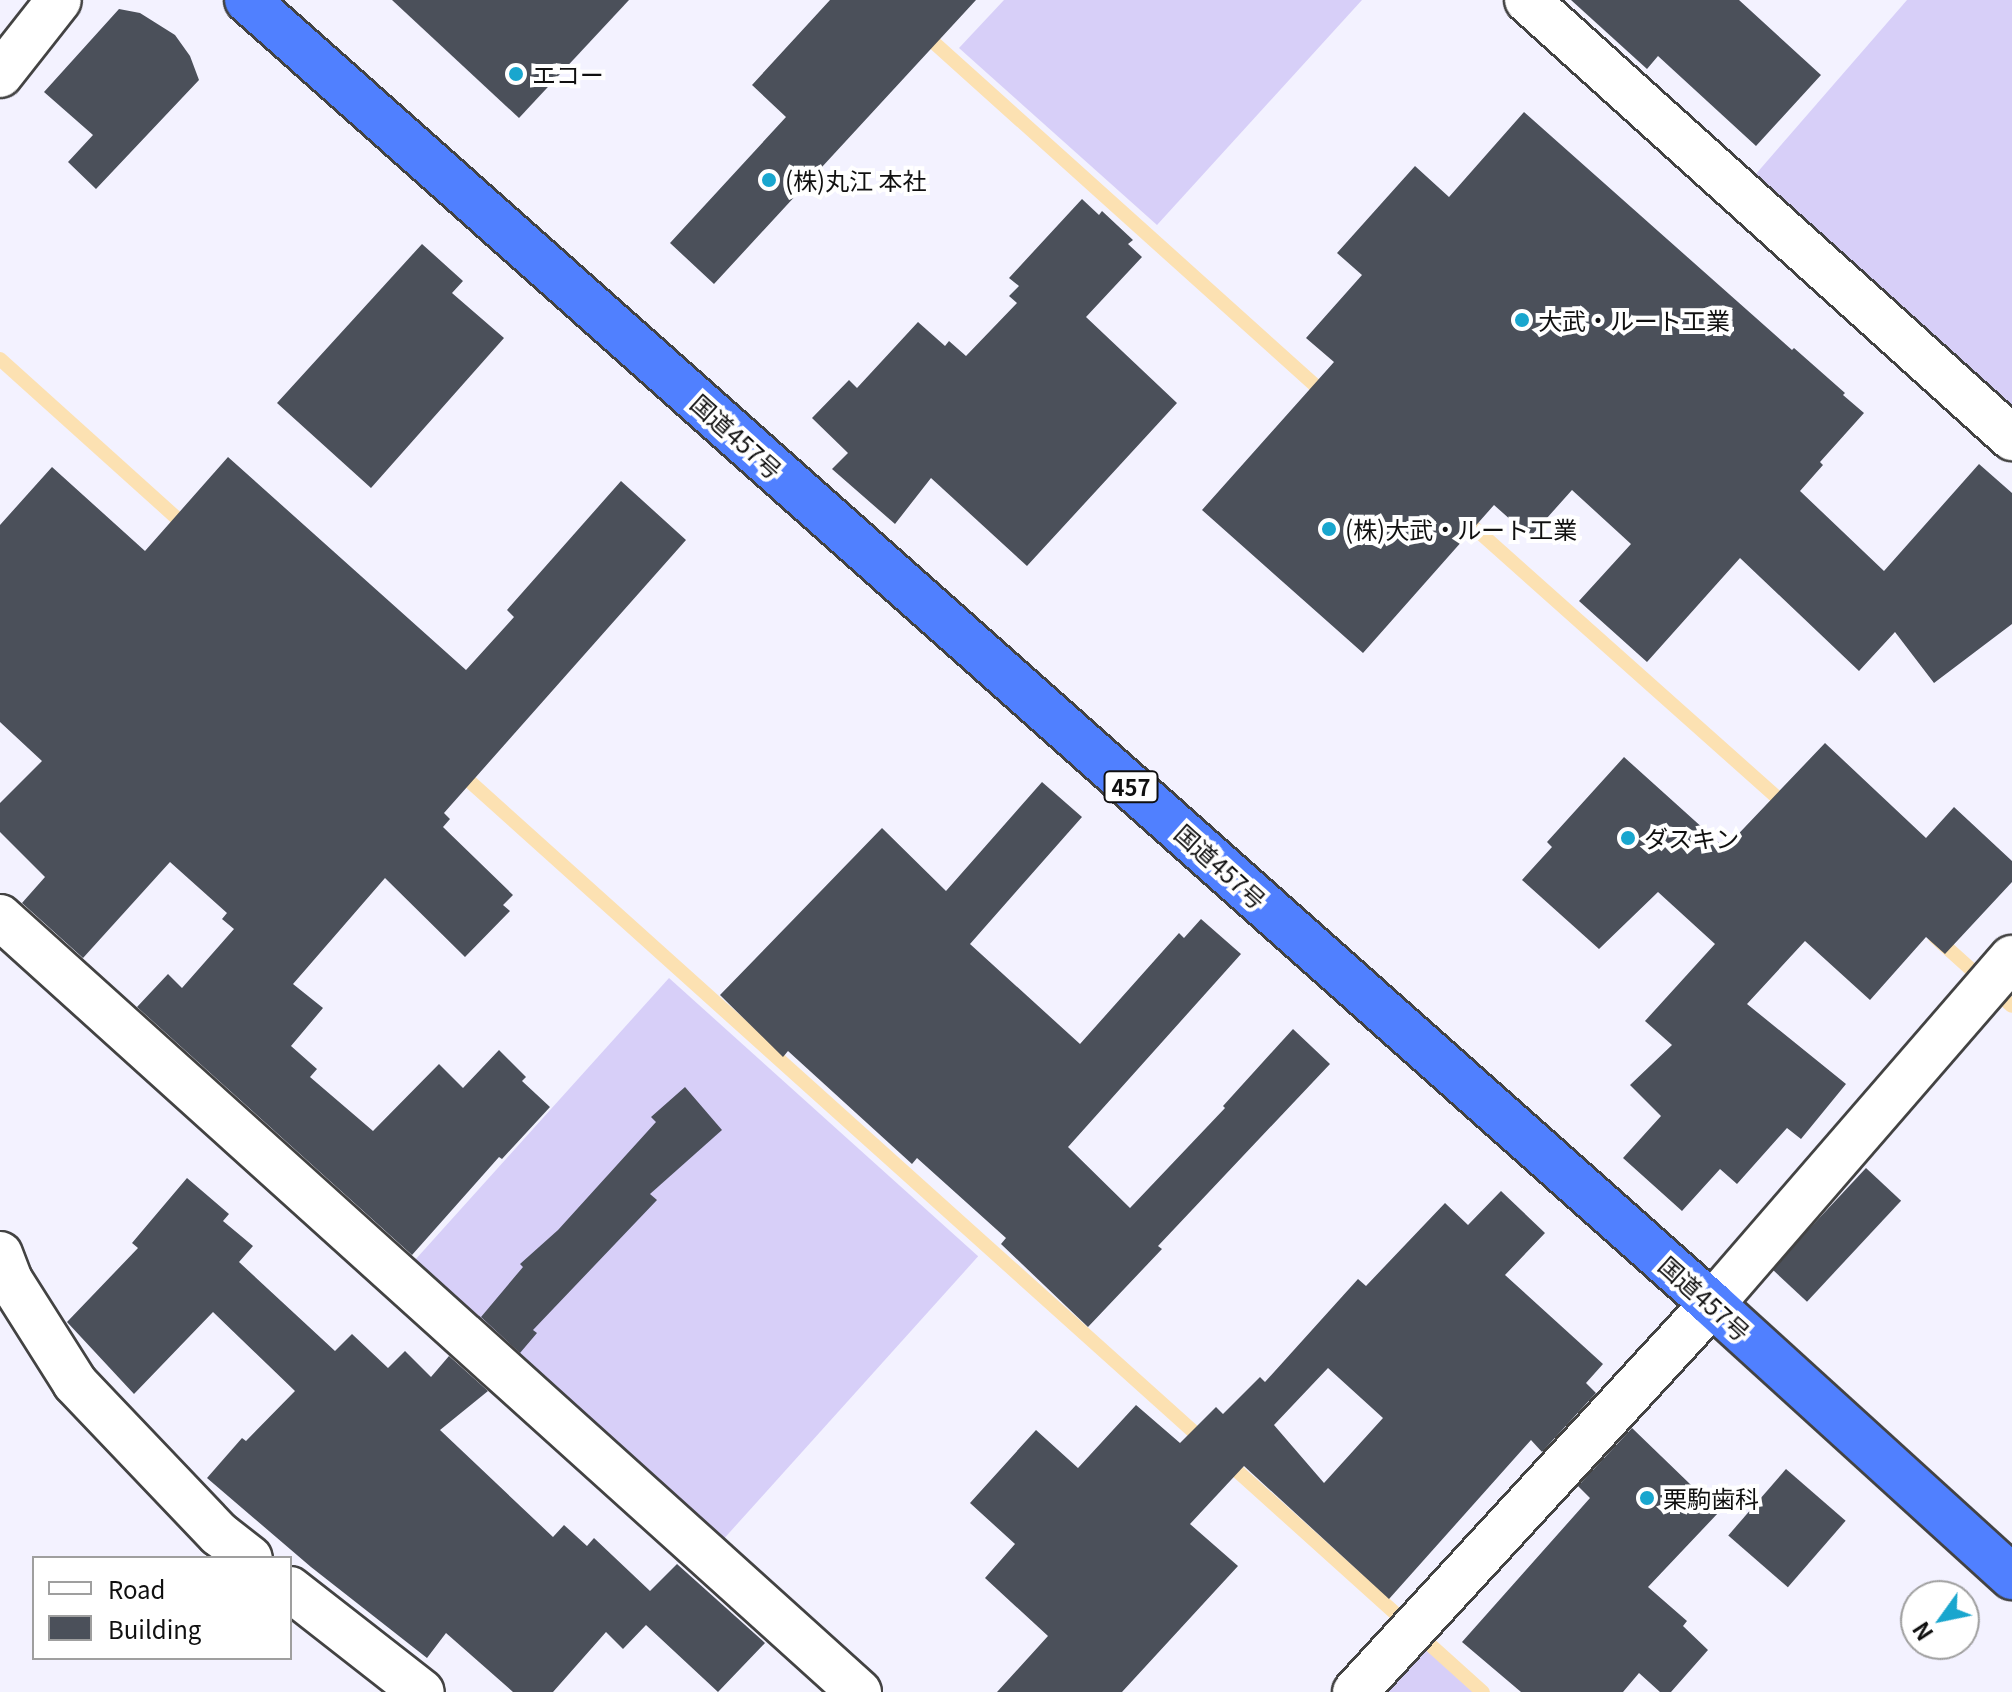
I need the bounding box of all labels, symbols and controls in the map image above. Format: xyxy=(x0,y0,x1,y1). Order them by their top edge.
place label: エコー xyxy=(532,60,604,88)
marker: エコー xyxy=(507,65,525,83)
place label: (株)丸江 本社 xyxy=(785,166,927,194)
marker: (株)丸江 本社 xyxy=(760,171,778,189)
place label: 大武・ルート工業 xyxy=(1538,306,1730,334)
marker: 大武・ルート工業 xyxy=(1513,311,1531,329)
street label: 国道457号 xyxy=(686,388,788,484)
place label: (株)大武・ルート工業 xyxy=(1345,515,1577,543)
marker: (株)大武・ルート工業 xyxy=(1320,520,1338,538)
road number: 457 xyxy=(1103,769,1159,805)
street label: 国道457号 xyxy=(1170,818,1272,914)
place label: ダスキン xyxy=(1644,824,1740,852)
marker: ダスキン xyxy=(1619,829,1637,847)
street label: 国道457号 xyxy=(1654,1250,1756,1346)
place label: 栗駒歯科 xyxy=(1663,1484,1759,1512)
marker: 栗駒歯科 xyxy=(1638,1489,1656,1507)
legend xyxy=(32,1556,292,1660)
text: Road xyxy=(108,1571,165,1606)
north arrow xyxy=(1900,1580,1980,1660)
text: Building xyxy=(108,1611,201,1646)
text: N xyxy=(1904,1616,1939,1648)

